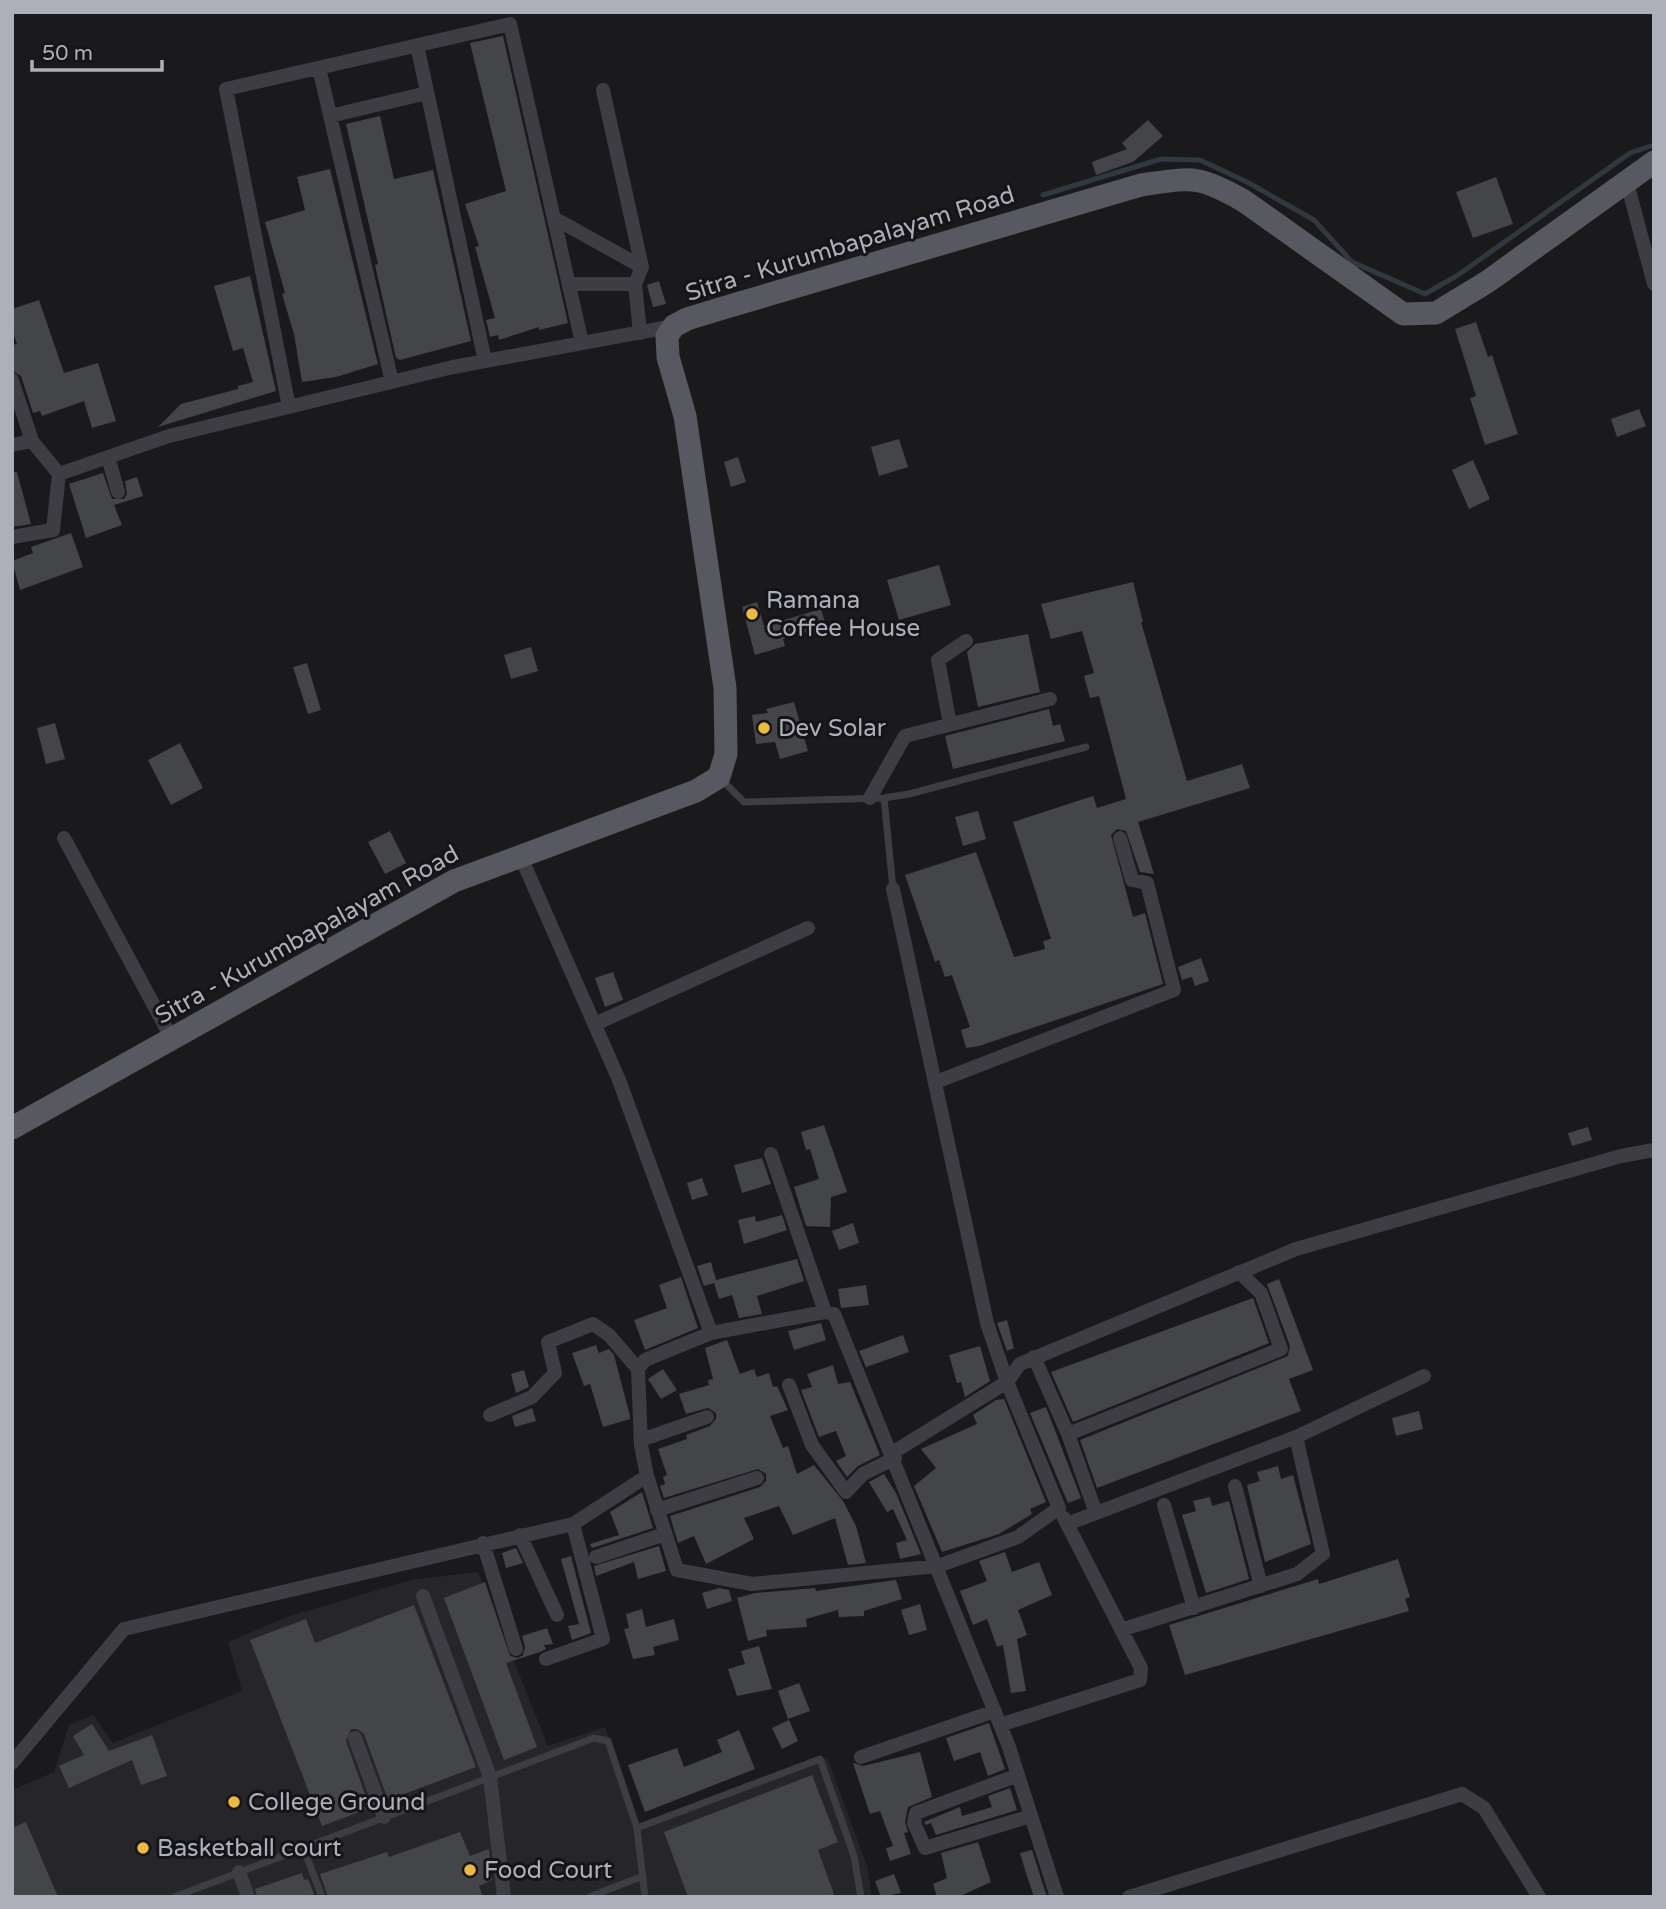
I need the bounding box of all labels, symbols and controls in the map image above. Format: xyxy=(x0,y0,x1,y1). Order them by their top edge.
scale bar xyxy=(32,28,161,72)
text: 50 m xyxy=(42,41,93,66)
street label: Sitra - Kurumbapalayam Road xyxy=(682,180,1018,308)
place label: Ramana Coffee House xyxy=(766,586,920,643)
marker: Ramana Coffee House xyxy=(744,606,760,622)
place label: Dev Solar xyxy=(778,714,887,743)
marker: Dev Solar xyxy=(756,720,772,736)
street label: Sitra - Kurumbapalayam Road xyxy=(150,839,464,1031)
place label: College Ground xyxy=(248,1788,425,1817)
marker: College Ground xyxy=(226,1794,242,1810)
place label: Basketball court xyxy=(157,1834,341,1863)
marker: Basketball court xyxy=(135,1840,151,1856)
place label: Food Court xyxy=(484,1856,612,1885)
marker: Food Court xyxy=(462,1862,478,1878)

